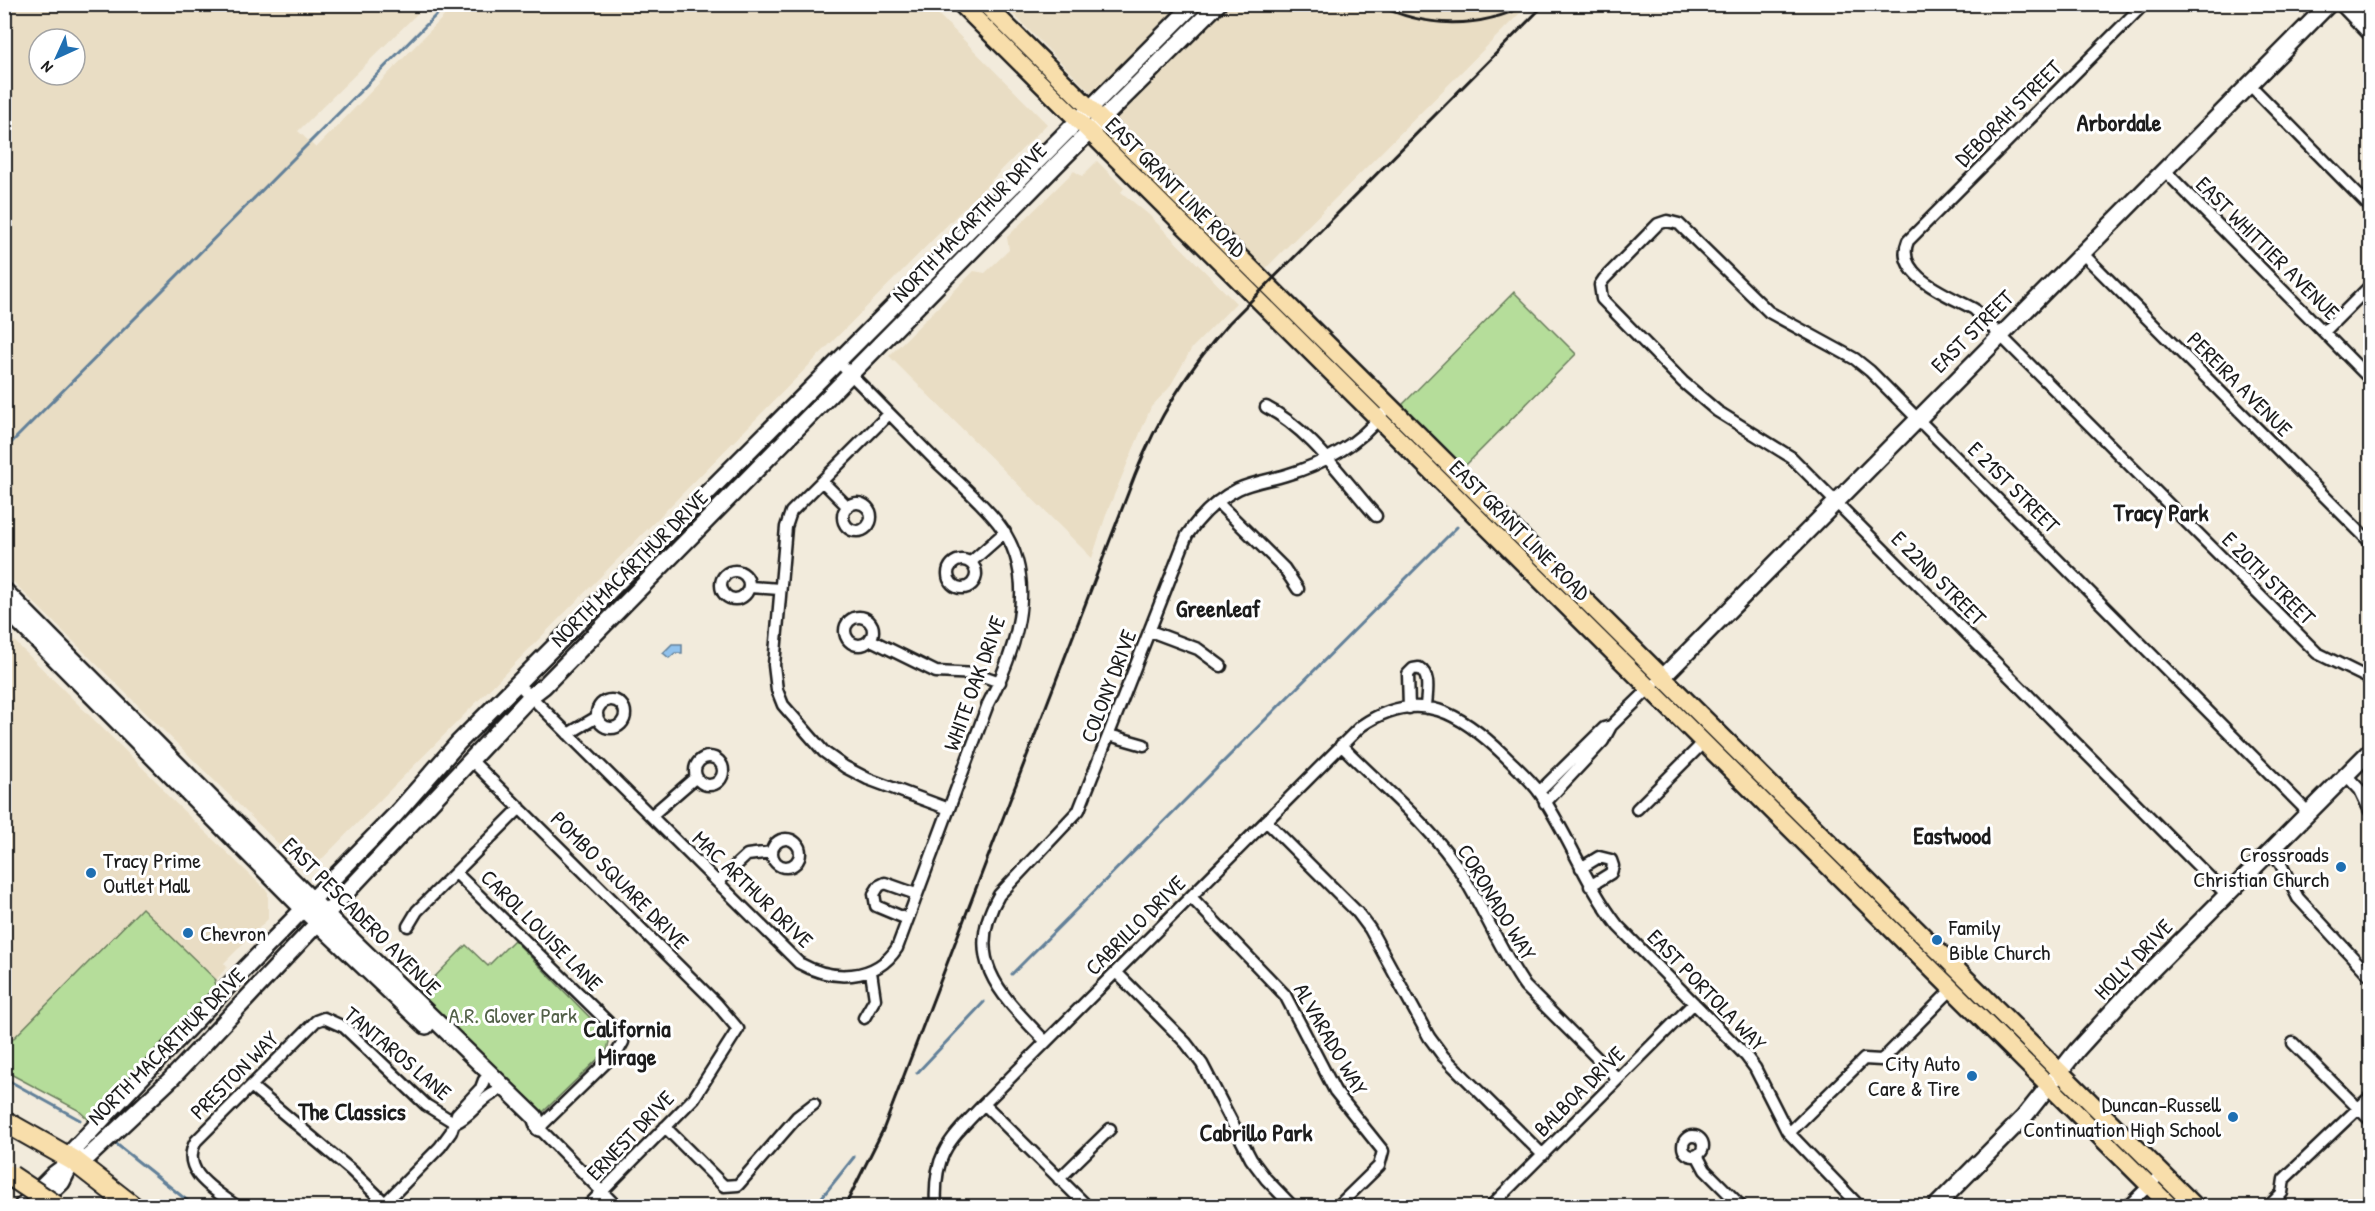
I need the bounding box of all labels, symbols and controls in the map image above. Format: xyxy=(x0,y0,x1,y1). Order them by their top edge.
north arrow xyxy=(27,27,87,87)
street label: DEBORAH STREET xyxy=(1948,52,2069,173)
text: N xyxy=(35,56,57,78)
district label: Arbordale xyxy=(2077,106,2162,138)
street label: EAST GRANT LINE ROAD xyxy=(1099,110,1253,264)
street label: NORTH MACARTHUR DRIVE xyxy=(885,135,1053,309)
street label: EAST WHITTIER AVENUE xyxy=(2190,170,2347,327)
street label: EAST STREET xyxy=(1924,282,2021,379)
street label: PEREIRA AVENUE xyxy=(2181,325,2299,443)
street label: E 21ST STREET xyxy=(1961,434,2067,540)
street label: EAST GRANT LINE ROAD xyxy=(1443,453,1597,607)
street label: NORTH MACARTHUR DRIVE xyxy=(544,482,715,653)
district label: Tracy Park xyxy=(2112,496,2209,529)
street label: E 22ND STREET xyxy=(1885,524,1993,632)
street label: E 20TH STREET xyxy=(2216,525,2323,632)
district label: Greenleaf xyxy=(1176,592,1261,624)
street label: WHITE OAK DRIVE xyxy=(936,611,1012,755)
street label: COLONY DRIVE xyxy=(1073,625,1143,747)
street label: POMBO SQUARE DRIVE xyxy=(544,804,696,956)
district label: Eastwood xyxy=(1913,819,1991,851)
street label: MAC ARTHUR DRIVE xyxy=(686,824,820,955)
street label: EAST PESCADERO AVENUE xyxy=(276,830,448,1002)
street label: CORONADO WAY xyxy=(1450,838,1544,966)
place label: Crossroads Christian Church xyxy=(2193,839,2329,894)
place label: Tracy Prime Outlet Mall xyxy=(103,845,201,900)
marker: Crossroads Christian Church xyxy=(2334,860,2348,874)
street label: CAROL LOUISE LANE xyxy=(474,862,610,998)
marker: Tracy Prime Outlet Mall xyxy=(84,866,98,880)
street label: CABRILLO DRIVE xyxy=(1078,868,1192,982)
place label: Family Bible Church xyxy=(1948,912,2050,967)
street label: HOLLY DRIVE xyxy=(2087,912,2179,1006)
place label: Chevron xyxy=(200,918,266,948)
street label: EAST PORTOLA WAY xyxy=(1641,922,1773,1058)
marker: Chevron xyxy=(181,926,195,940)
marker: Family Bible Church xyxy=(1930,933,1944,947)
street label: NORTH MACARTHUR DRIVE xyxy=(81,960,252,1131)
street label: ALVARADO WAY xyxy=(1287,978,1375,1101)
street label: TANTAROS LANE xyxy=(338,999,458,1107)
park label: A.R. Glover Park xyxy=(449,1000,577,1030)
district label: California Mirage xyxy=(583,1012,671,1073)
street label: PRESTON WAY xyxy=(183,1024,285,1126)
street label: BALBOA DRIVE xyxy=(1527,1039,1631,1143)
place label: City Auto Care & Tire xyxy=(1868,1048,1960,1103)
marker: City Auto Care & Tire xyxy=(1965,1069,1979,1083)
street label: ERNEST DRIVE xyxy=(580,1083,681,1187)
place label: Duncan-Russell Continuation High School xyxy=(2023,1089,2222,1144)
district label: The Classics xyxy=(297,1095,406,1127)
marker: Duncan-Russell Continuation High School xyxy=(2226,1110,2240,1124)
district label: Cabrillo Park xyxy=(1200,1116,1312,1148)

